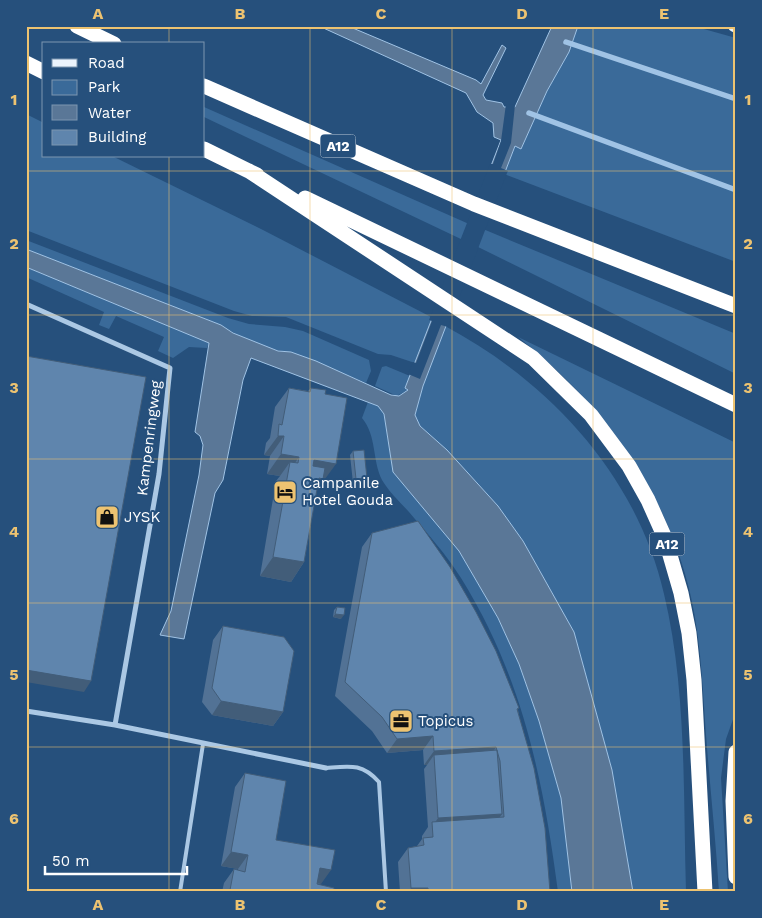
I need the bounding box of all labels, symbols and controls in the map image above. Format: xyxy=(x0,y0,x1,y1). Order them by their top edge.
text: A xyxy=(93,4,104,23)
text: B xyxy=(235,4,246,23)
text: C xyxy=(376,4,387,23)
text: D xyxy=(516,4,528,23)
text: E xyxy=(659,4,669,23)
legend xyxy=(42,42,205,158)
text: Road xyxy=(88,54,125,72)
text: Park xyxy=(88,78,121,96)
text: 1 xyxy=(11,90,17,109)
text: 1 xyxy=(745,90,751,109)
text: Water xyxy=(88,104,131,122)
text: Building xyxy=(88,128,146,146)
road number: A12 xyxy=(320,134,356,158)
text: 2 xyxy=(9,234,19,253)
text: 2 xyxy=(743,234,753,253)
text: 3 xyxy=(9,378,19,397)
text: 3 xyxy=(743,378,753,397)
street label: Kampenringweg xyxy=(133,379,165,497)
place label: Campanile Hotel Gouda xyxy=(302,474,393,509)
hotel icon: Campanile Hotel Gouda xyxy=(272,479,298,505)
shop icon: JYSK xyxy=(94,504,120,530)
place label: JYSK xyxy=(124,508,160,526)
text: 4 xyxy=(9,522,19,541)
text: 4 xyxy=(743,522,753,541)
road number: A12 xyxy=(650,532,684,556)
text: 5 xyxy=(9,665,19,684)
text: 5 xyxy=(743,665,753,684)
office icon: Topicus xyxy=(388,708,414,734)
place label: Topicus xyxy=(418,712,473,730)
text: 6 xyxy=(9,809,19,828)
text: 6 xyxy=(743,809,753,828)
scale bar xyxy=(45,843,188,875)
text: 50 m xyxy=(52,852,89,870)
text: A xyxy=(93,895,104,914)
text: B xyxy=(235,895,246,914)
text: C xyxy=(376,895,387,914)
text: D xyxy=(516,895,528,914)
text: E xyxy=(659,895,669,914)

